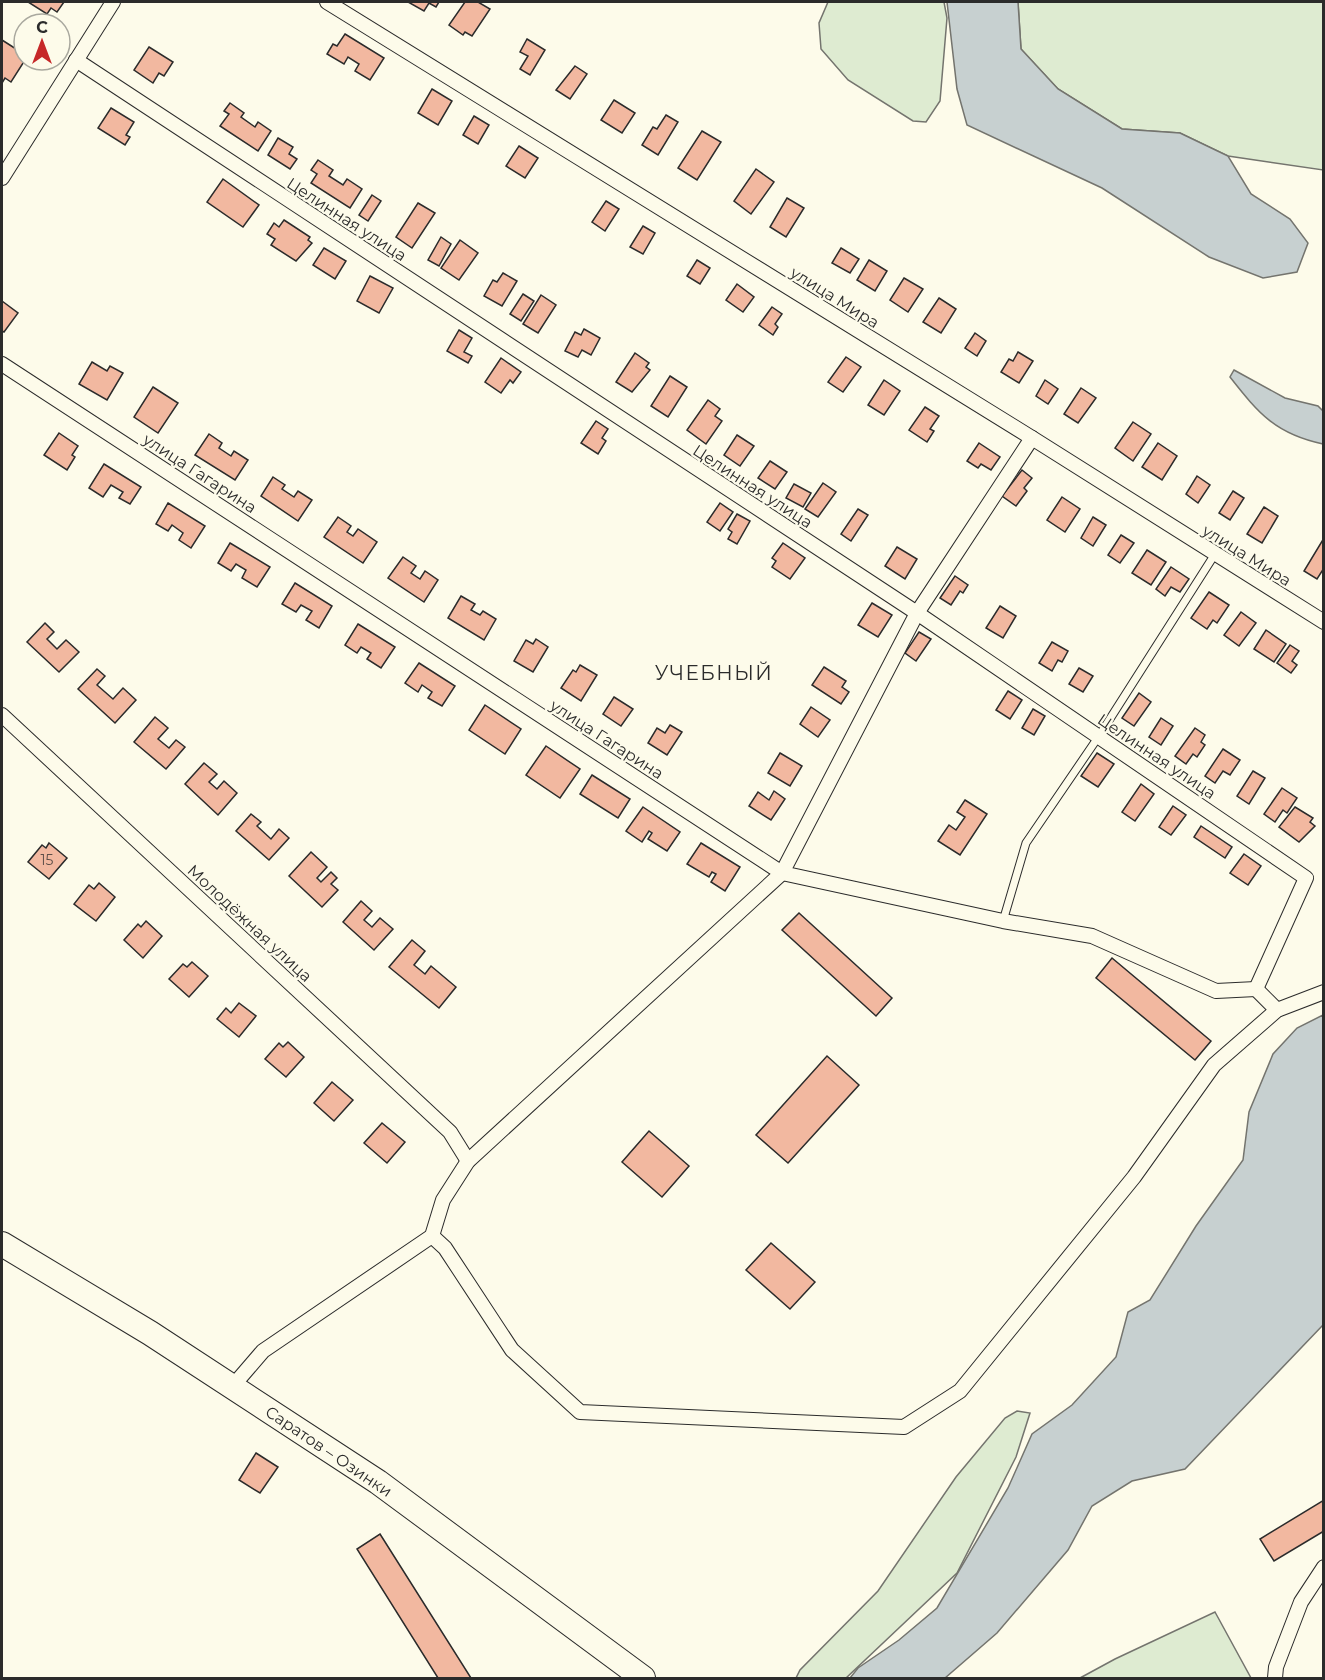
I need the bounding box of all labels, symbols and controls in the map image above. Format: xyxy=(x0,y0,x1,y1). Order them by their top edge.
north arrow xyxy=(12,12,72,72)
text: С xyxy=(36,18,48,37)
street label: Целинная улица xyxy=(283,174,410,265)
street label: улица Мира xyxy=(786,262,883,332)
street label: улица Гагарина xyxy=(139,429,260,517)
street label: Целинная улица xyxy=(689,441,816,532)
street label: улица Мира xyxy=(1198,520,1295,590)
district label: УЧЕБНЫЙ xyxy=(655,661,773,685)
street label: улица Гагарина xyxy=(546,695,667,783)
street label: Целинная улица xyxy=(1094,710,1219,803)
house number: 15 xyxy=(41,851,54,869)
street label: Молодёжная улица xyxy=(184,861,316,986)
street label: Саратов – Озинки xyxy=(262,1402,396,1501)

